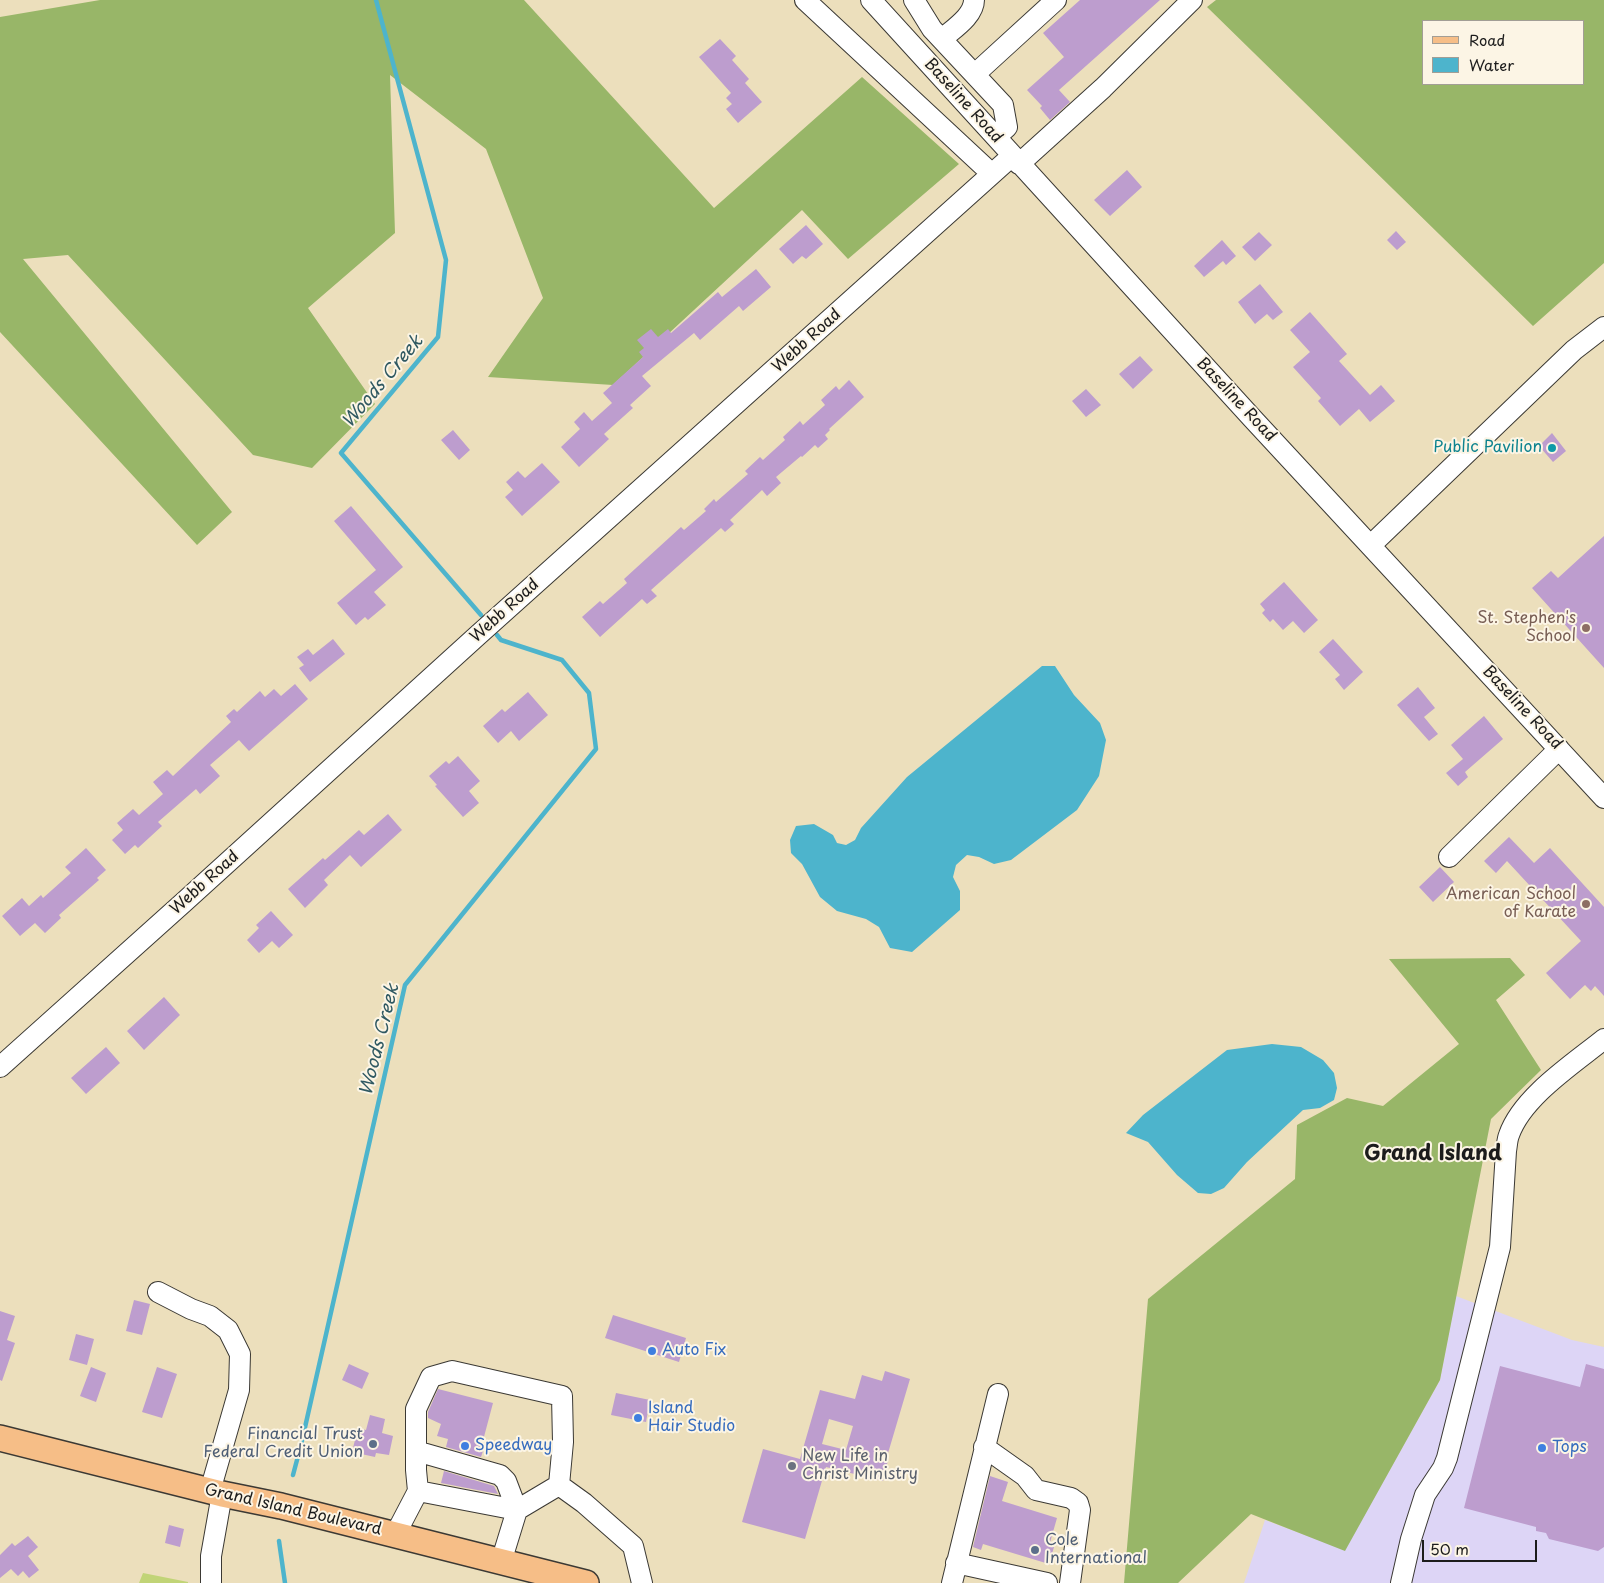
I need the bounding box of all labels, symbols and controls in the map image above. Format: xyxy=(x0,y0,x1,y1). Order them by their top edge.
legend xyxy=(1422,20,1584,85)
text: Road xyxy=(1469,28,1505,51)
text: Water xyxy=(1469,53,1514,76)
street label: Baseline Road xyxy=(920,55,1006,147)
street label: Webb Road xyxy=(769,305,845,377)
water label: Woods Creek xyxy=(338,331,428,433)
street label: Baseline Road xyxy=(1192,354,1280,446)
place label: Public Pavilion xyxy=(1433,438,1542,458)
marker: Public Pavilion xyxy=(1546,442,1558,454)
street label: Webb Road xyxy=(467,575,543,647)
place label: St. Stephen's School xyxy=(1478,609,1576,647)
marker: St. Stephen's School xyxy=(1580,622,1592,634)
street label: Baseline Road xyxy=(1478,662,1566,754)
street label: Webb Road xyxy=(167,847,243,919)
place label: American School of Karate xyxy=(1446,885,1576,923)
marker: American School of Karate xyxy=(1580,898,1592,910)
water label: Woods Creek xyxy=(356,982,404,1098)
district label: Grand Island xyxy=(1364,1141,1502,1167)
place label: Auto Fix xyxy=(662,1341,726,1361)
marker: Auto Fix xyxy=(646,1345,658,1357)
place label: Island Hair Studio xyxy=(648,1399,735,1437)
marker: Island Hair Studio xyxy=(632,1412,644,1424)
place label: Financial Trust Federal Credit Union xyxy=(203,1425,363,1463)
place label: Speedway xyxy=(475,1436,552,1456)
marker: Financial Trust Federal Credit Union xyxy=(367,1438,379,1450)
place label: Tops xyxy=(1552,1438,1587,1458)
marker: Speedway xyxy=(459,1440,471,1452)
marker: Tops xyxy=(1536,1442,1548,1454)
place label: New Life in Christ Ministry xyxy=(802,1447,918,1485)
marker: New Life in Christ Ministry xyxy=(786,1460,798,1472)
street label: Grand Island Boulevard xyxy=(202,1480,384,1540)
scale bar xyxy=(1424,1530,1539,1562)
place label: Cole International xyxy=(1045,1531,1147,1569)
text: 50 m xyxy=(1430,1537,1469,1560)
marker: Cole International xyxy=(1029,1544,1041,1556)

